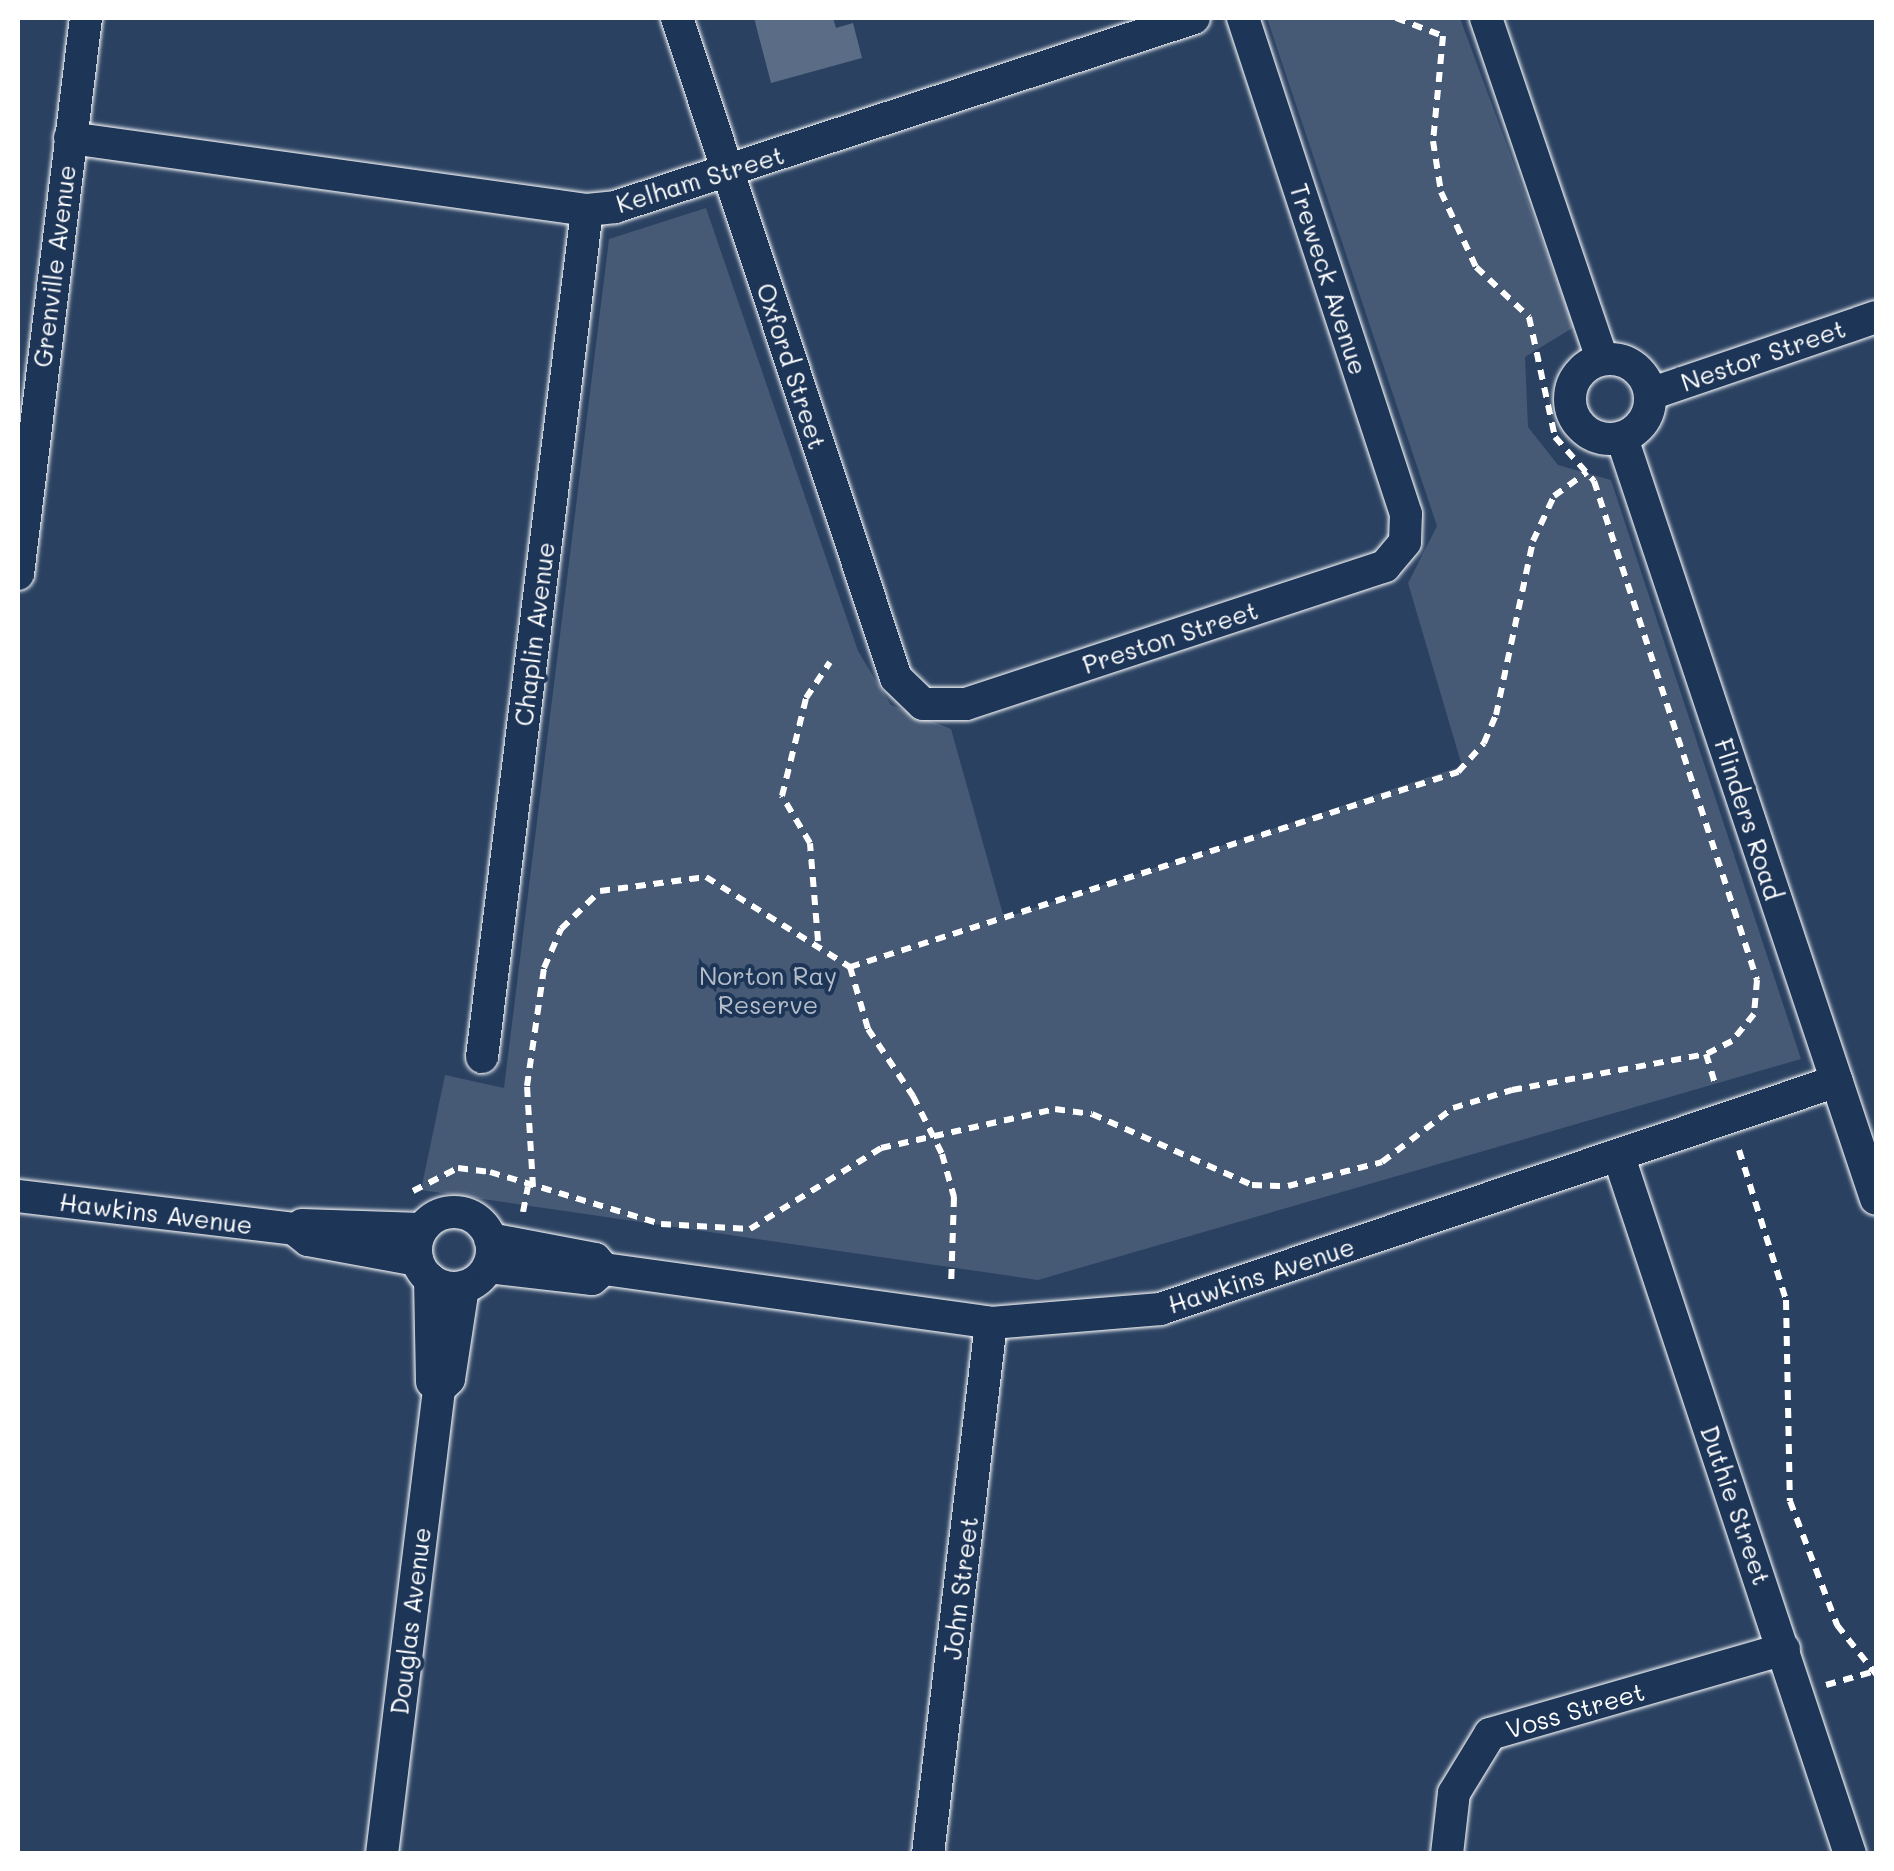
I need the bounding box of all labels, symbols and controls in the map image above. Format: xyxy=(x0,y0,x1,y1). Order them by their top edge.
street label: Kelham Street xyxy=(612,139,788,219)
street label: Grenville Avenue xyxy=(27,163,81,369)
street label: Treweck Avenue xyxy=(1284,180,1374,378)
street label: Oxford Street xyxy=(751,279,833,453)
street label: Nestor Street xyxy=(1677,313,1849,397)
street label: Chaplin Avenue xyxy=(508,540,560,728)
street label: Preston Street xyxy=(1078,595,1262,679)
street label: Flinders Road xyxy=(1709,734,1789,904)
park label: Norton Ray Reserve xyxy=(699,961,837,1020)
street label: Hawkins Avenue xyxy=(58,1186,254,1240)
street label: Hawkins Avenue xyxy=(1164,1231,1358,1319)
street label: Duthie Street xyxy=(1695,1421,1777,1589)
street label: John Street xyxy=(936,1515,984,1661)
street label: Douglas Avenue xyxy=(384,1526,436,1716)
street label: Voss Street xyxy=(1502,1676,1648,1744)

